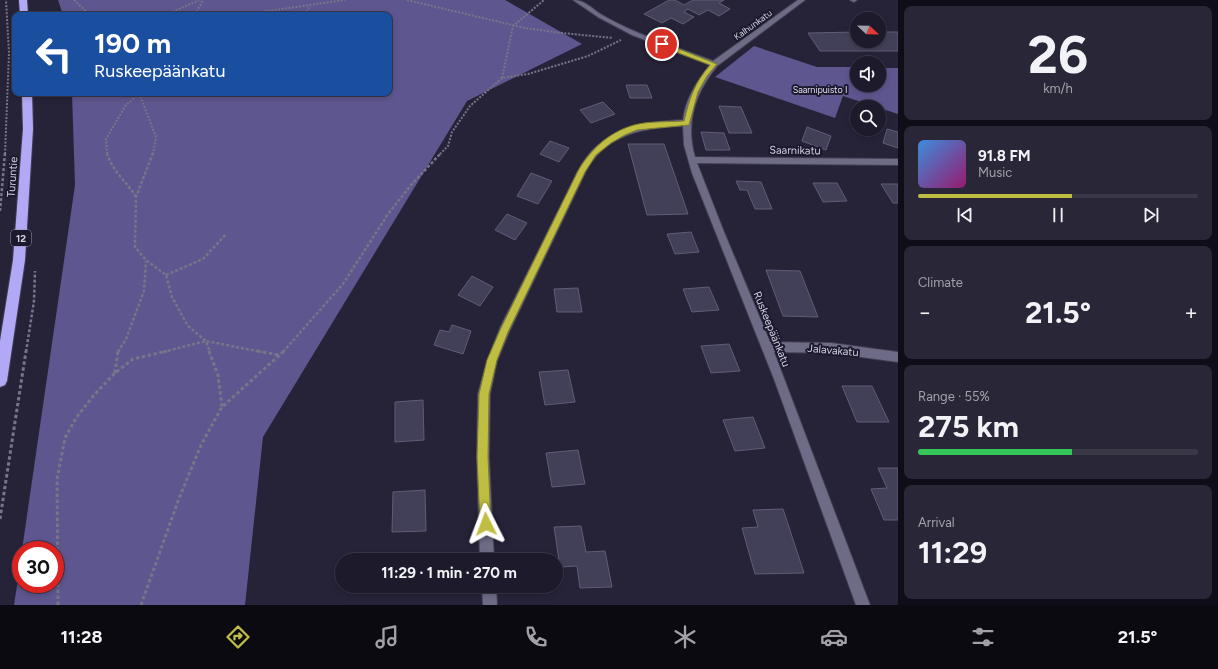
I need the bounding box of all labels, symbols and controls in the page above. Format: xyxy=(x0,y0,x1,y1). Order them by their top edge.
street label: Kalhunkatu xyxy=(732,7,774,42)
north arrow xyxy=(850,12,886,48)
map controls xyxy=(850,12,886,136)
text: 26 xyxy=(1028,24,1088,86)
text: 190 m xyxy=(94,26,171,60)
pin xyxy=(645,27,679,61)
icon: left xyxy=(28,28,80,80)
icon: arrive xyxy=(651,33,673,55)
button: sound xyxy=(850,56,886,92)
text: Ruskeepäänkatu xyxy=(94,60,225,82)
text: km/h xyxy=(1043,81,1073,96)
park label: Saarnipuisto I xyxy=(793,84,847,95)
button: search xyxy=(850,100,886,136)
street label: Saarnikatu xyxy=(769,144,821,157)
text: 91.8 FM xyxy=(978,147,1031,165)
street label: Turuntie xyxy=(5,156,20,198)
text: Music xyxy=(978,165,1012,180)
icon: previous xyxy=(954,204,976,226)
icon: pause xyxy=(1047,204,1069,226)
icon: next xyxy=(1140,204,1162,226)
road number: 12 xyxy=(11,230,31,246)
text: Climate xyxy=(918,275,963,290)
street label: Ruskeepäänkatu xyxy=(750,290,793,369)
text: 21.5° xyxy=(1025,294,1091,331)
text: − xyxy=(918,299,932,326)
text: + xyxy=(1184,299,1198,326)
street label: Jalavakatu xyxy=(807,342,859,359)
text: Range · 55% xyxy=(918,389,990,404)
text: 275 km xyxy=(918,408,1019,445)
position arrow xyxy=(465,503,507,545)
text: Arrival xyxy=(918,515,955,530)
text: 11:29 xyxy=(918,534,987,571)
speed limit sign: 30 xyxy=(12,541,64,593)
text: 11:29 · 1 min · 270 m xyxy=(381,564,517,582)
icon: directions xyxy=(224,623,252,651)
icon: music xyxy=(373,623,401,651)
icon: phone xyxy=(522,623,550,651)
icon: climate xyxy=(671,623,699,651)
icon: car xyxy=(820,623,848,651)
icon: filters xyxy=(969,623,997,651)
text: 11:28 xyxy=(61,626,103,648)
text: 21.5° xyxy=(1118,626,1157,648)

